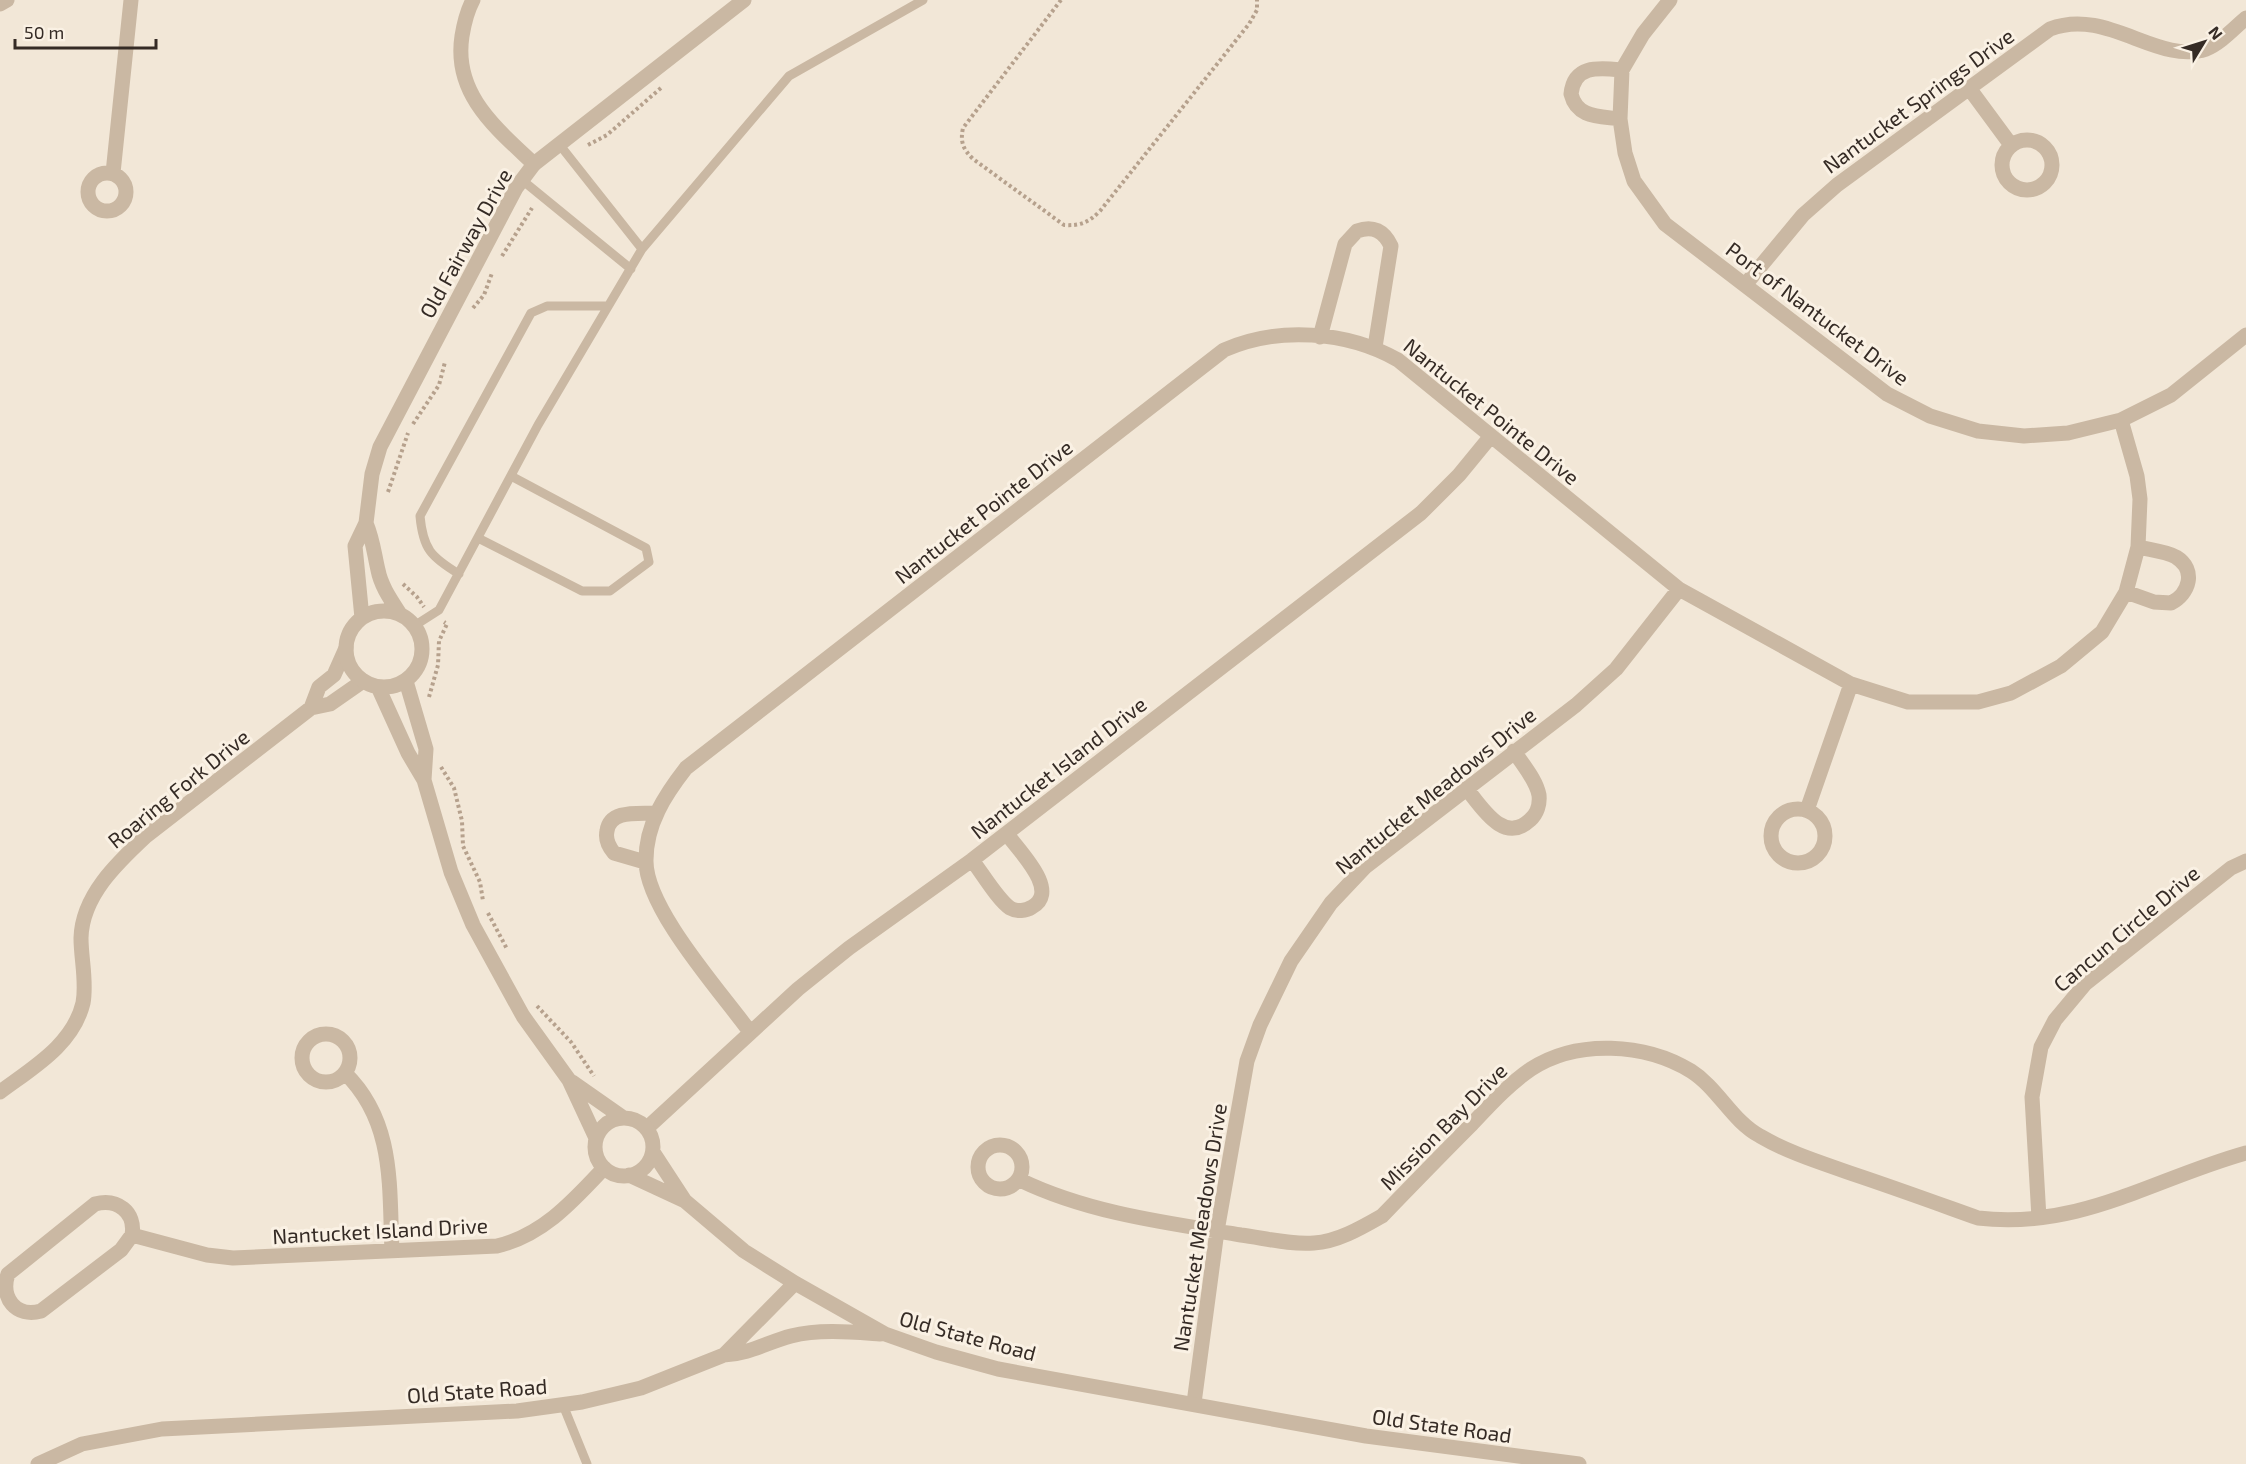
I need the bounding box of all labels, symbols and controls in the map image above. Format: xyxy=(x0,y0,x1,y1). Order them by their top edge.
scale bar xyxy=(15,12,156,50)
north arrow xyxy=(2174,12,2234,72)
text: 50 m xyxy=(24,21,64,43)
street label: Nantucket Springs Drive xyxy=(1818,22,2018,178)
text: N xyxy=(2205,22,2227,43)
street label: Old Fairway Drive xyxy=(414,164,516,322)
street label: Port of Nantucket Drive xyxy=(1722,236,1914,390)
street label: Nantucket Pointe Drive xyxy=(1399,333,1585,489)
street label: Nantucket Pointe Drive xyxy=(889,434,1077,588)
street label: Nantucket Island Drive xyxy=(965,691,1151,843)
street label: Nantucket Meadows Drive xyxy=(1330,701,1540,879)
street label: Roaring Fork Drive xyxy=(102,723,254,853)
street label: Cancun Circle Drive xyxy=(2048,860,2204,996)
street label: Mission Bay Drive xyxy=(1375,1058,1511,1194)
street label: Nantucket Meadows Drive xyxy=(1167,1101,1231,1353)
street label: Nantucket Island Drive xyxy=(272,1212,488,1248)
street label: Old State Road xyxy=(897,1305,1039,1365)
street label: Old State Road xyxy=(406,1373,548,1407)
street label: Old State Road xyxy=(1371,1403,1513,1447)

